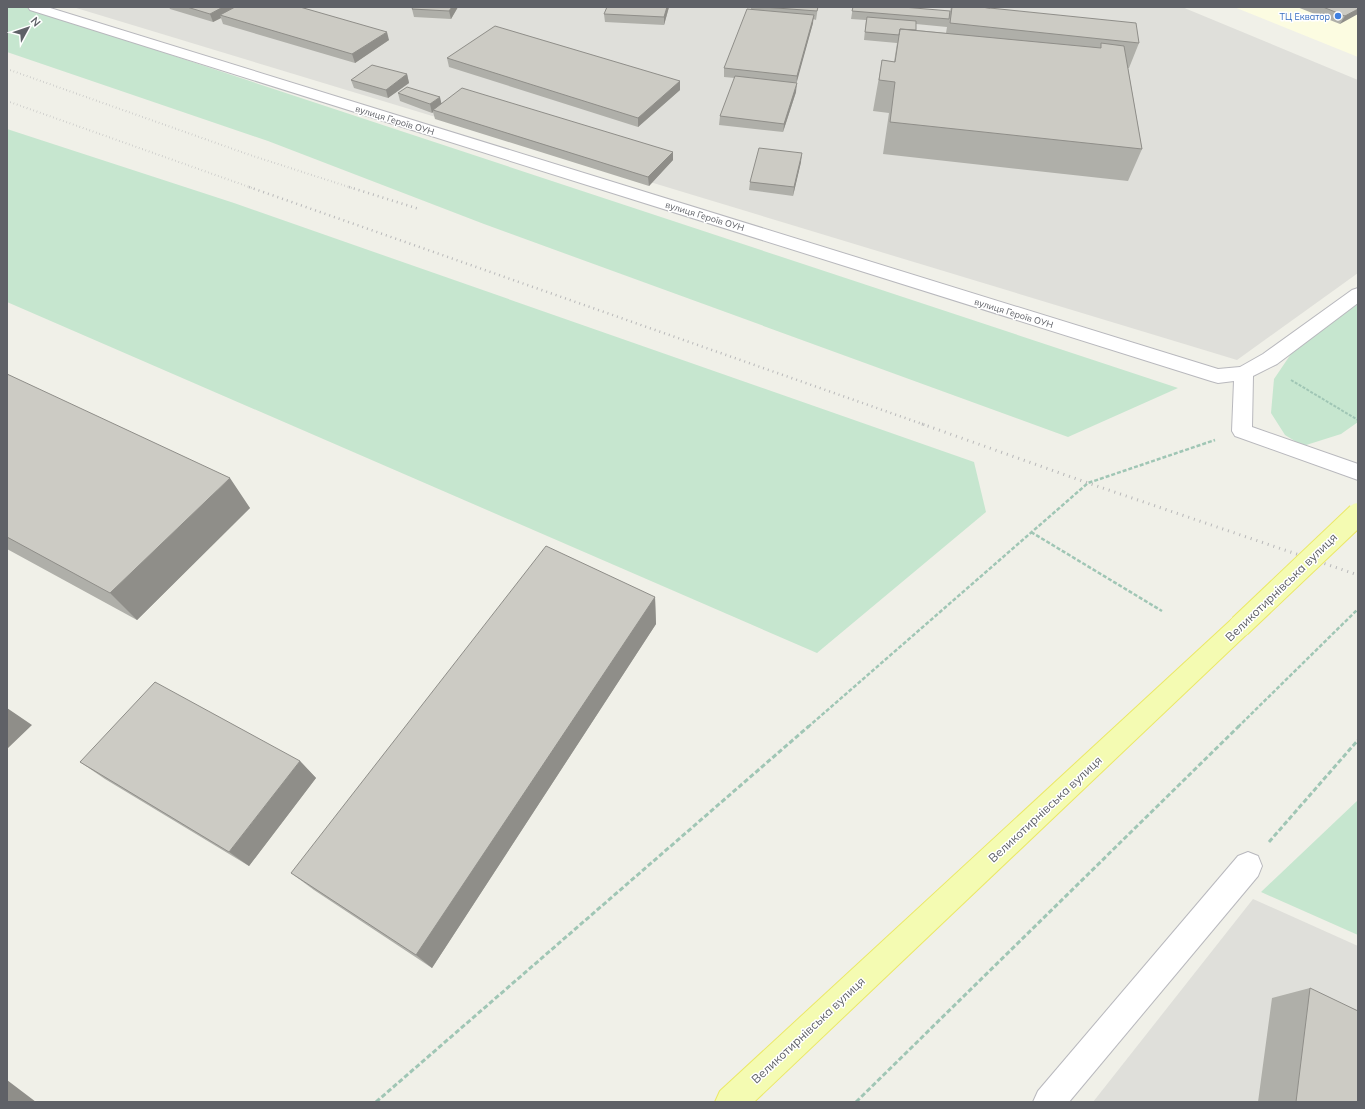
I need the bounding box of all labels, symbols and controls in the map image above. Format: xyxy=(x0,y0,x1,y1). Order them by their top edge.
north arrow xyxy=(8,8,48,48)
place label: ТЦ Екватор xyxy=(1280,11,1331,22)
marker: ТЦ Екватор xyxy=(1333,11,1343,21)
text: N xyxy=(28,14,44,29)
street label: вулиця Героїв ОУН xyxy=(354,103,436,138)
street label: вулиця Героїв ОУН xyxy=(664,199,746,234)
street label: вулиця Героїв ОУН xyxy=(973,296,1055,331)
street label: Великотирнівська вулиця xyxy=(1222,530,1340,644)
street label: Великотирнівська вулиця xyxy=(985,752,1105,866)
street label: Великотирнівська вулиця xyxy=(748,973,868,1087)

